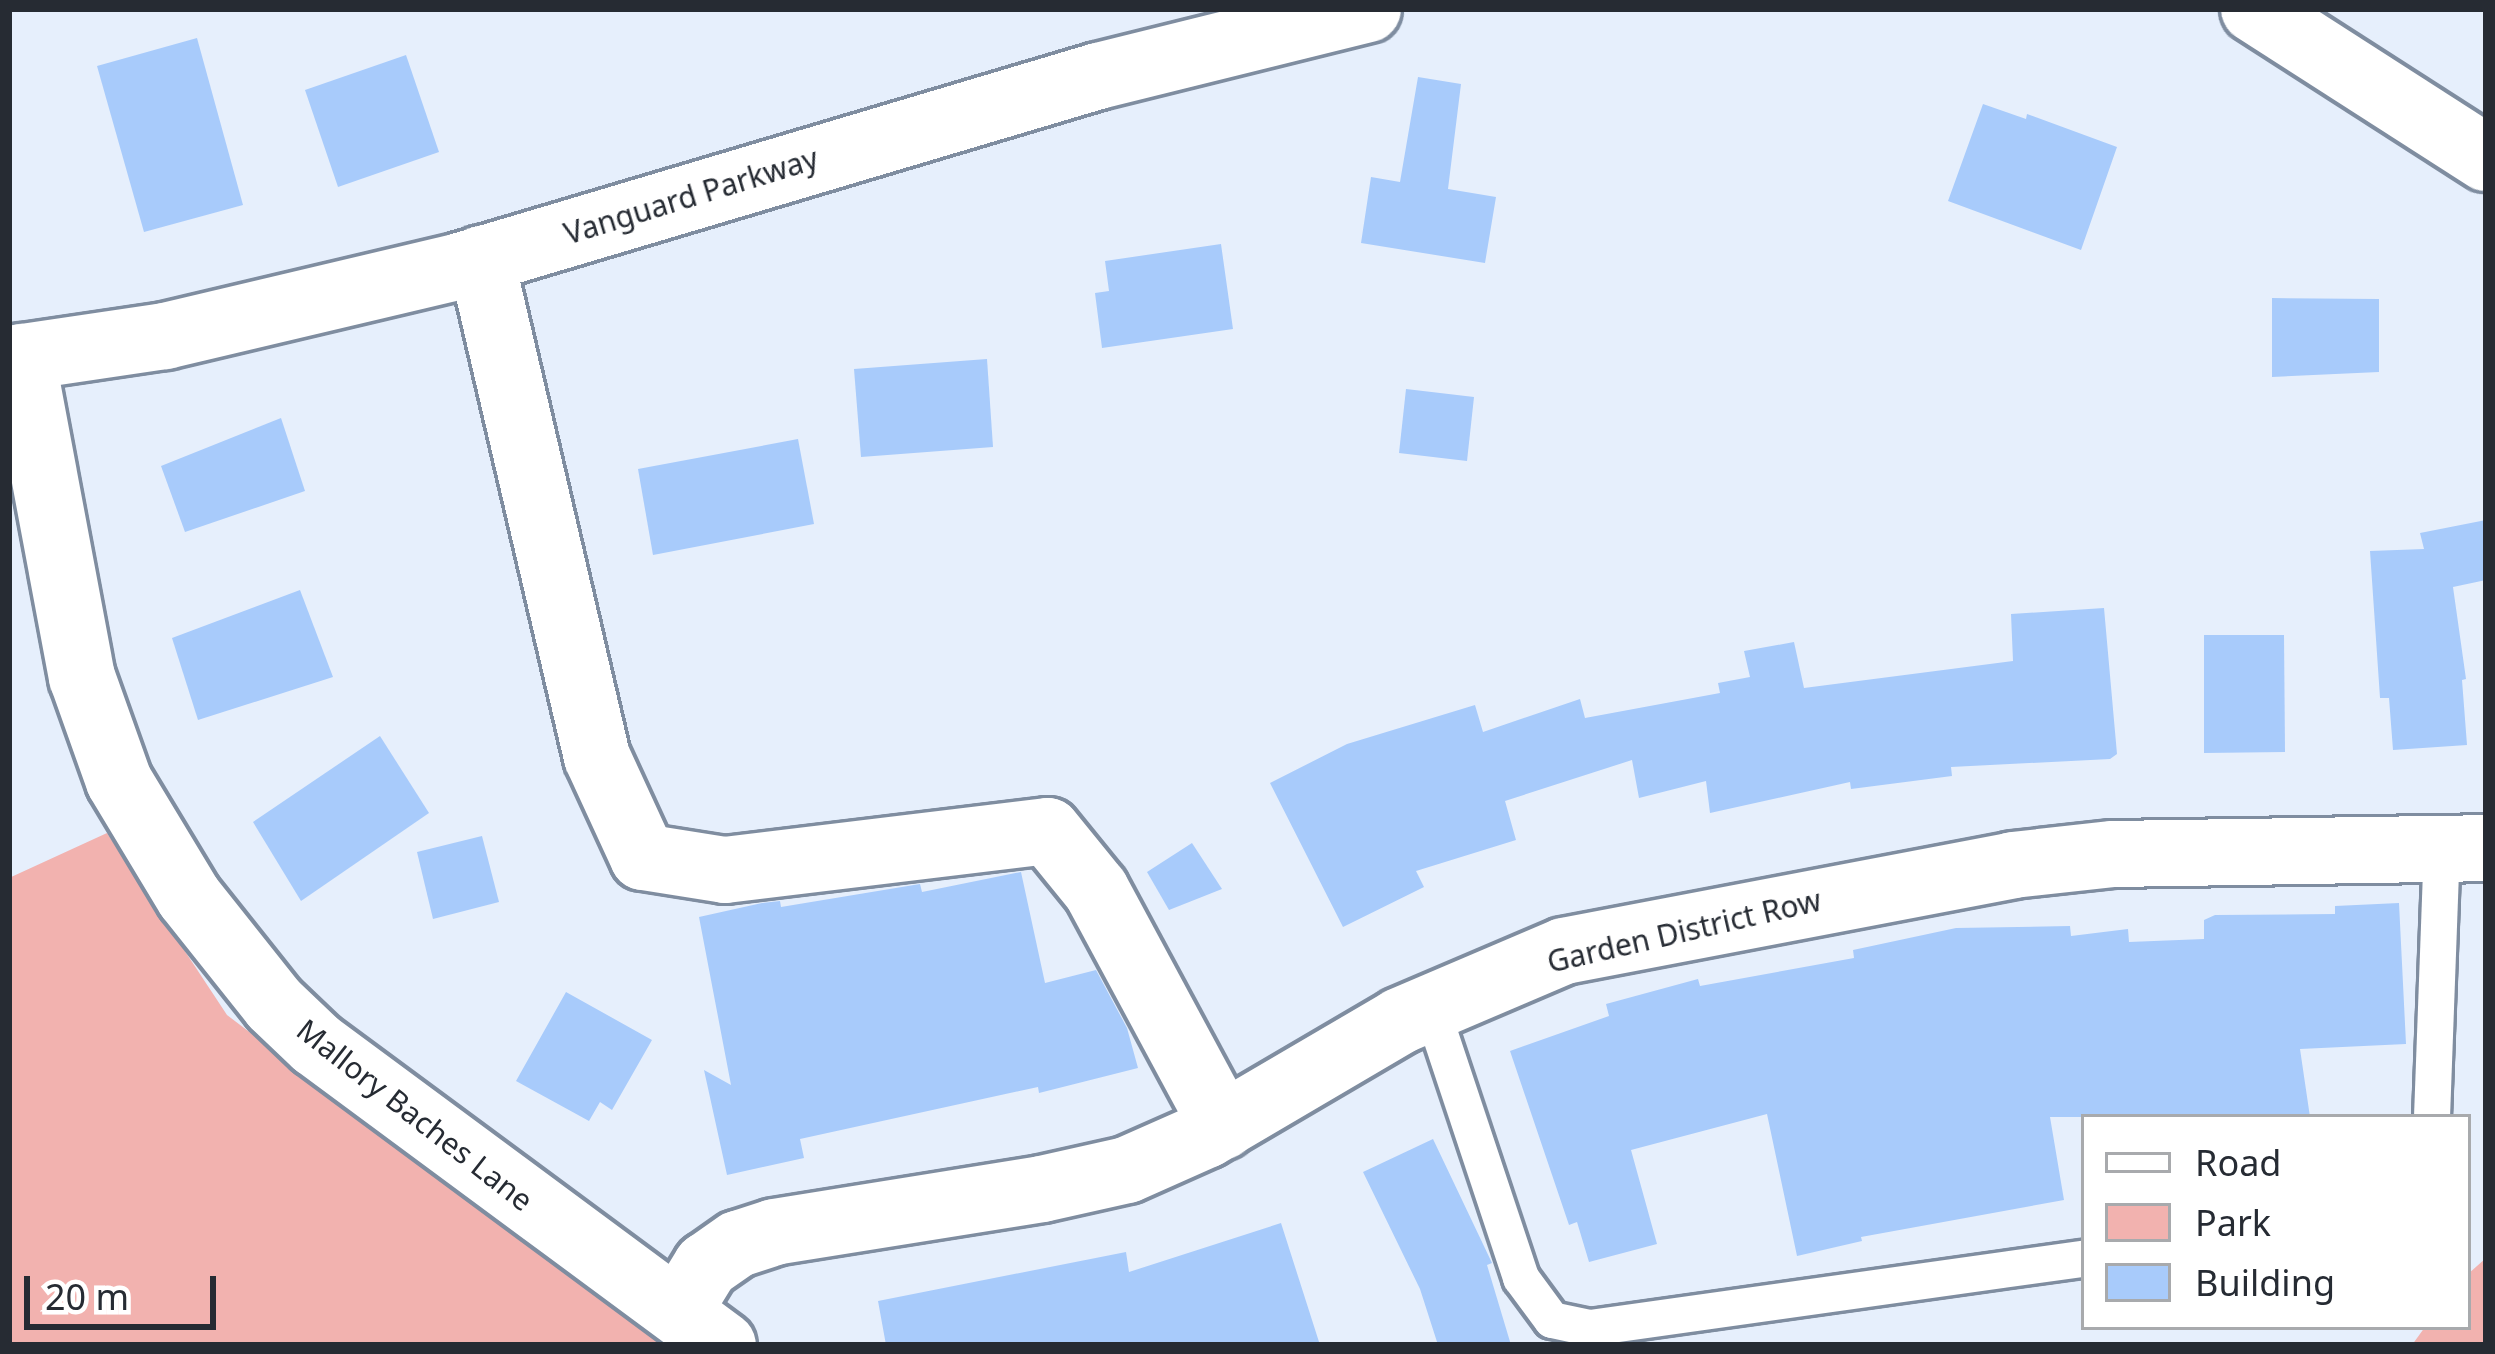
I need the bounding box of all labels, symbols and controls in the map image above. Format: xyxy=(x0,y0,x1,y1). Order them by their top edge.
street label: Vanguard Parkway xyxy=(560,140,822,252)
street label: Garden District Row xyxy=(1544,882,1824,980)
street label: Mallory Baches Lane xyxy=(290,1012,540,1218)
legend xyxy=(2081,1114,2471,1330)
text: Road xyxy=(2195,1138,2282,1187)
text: Park xyxy=(2195,1198,2271,1247)
scale bar xyxy=(30,1252,222,1326)
text: Building xyxy=(2195,1258,2335,1307)
text: 20 m xyxy=(45,1272,129,1321)

